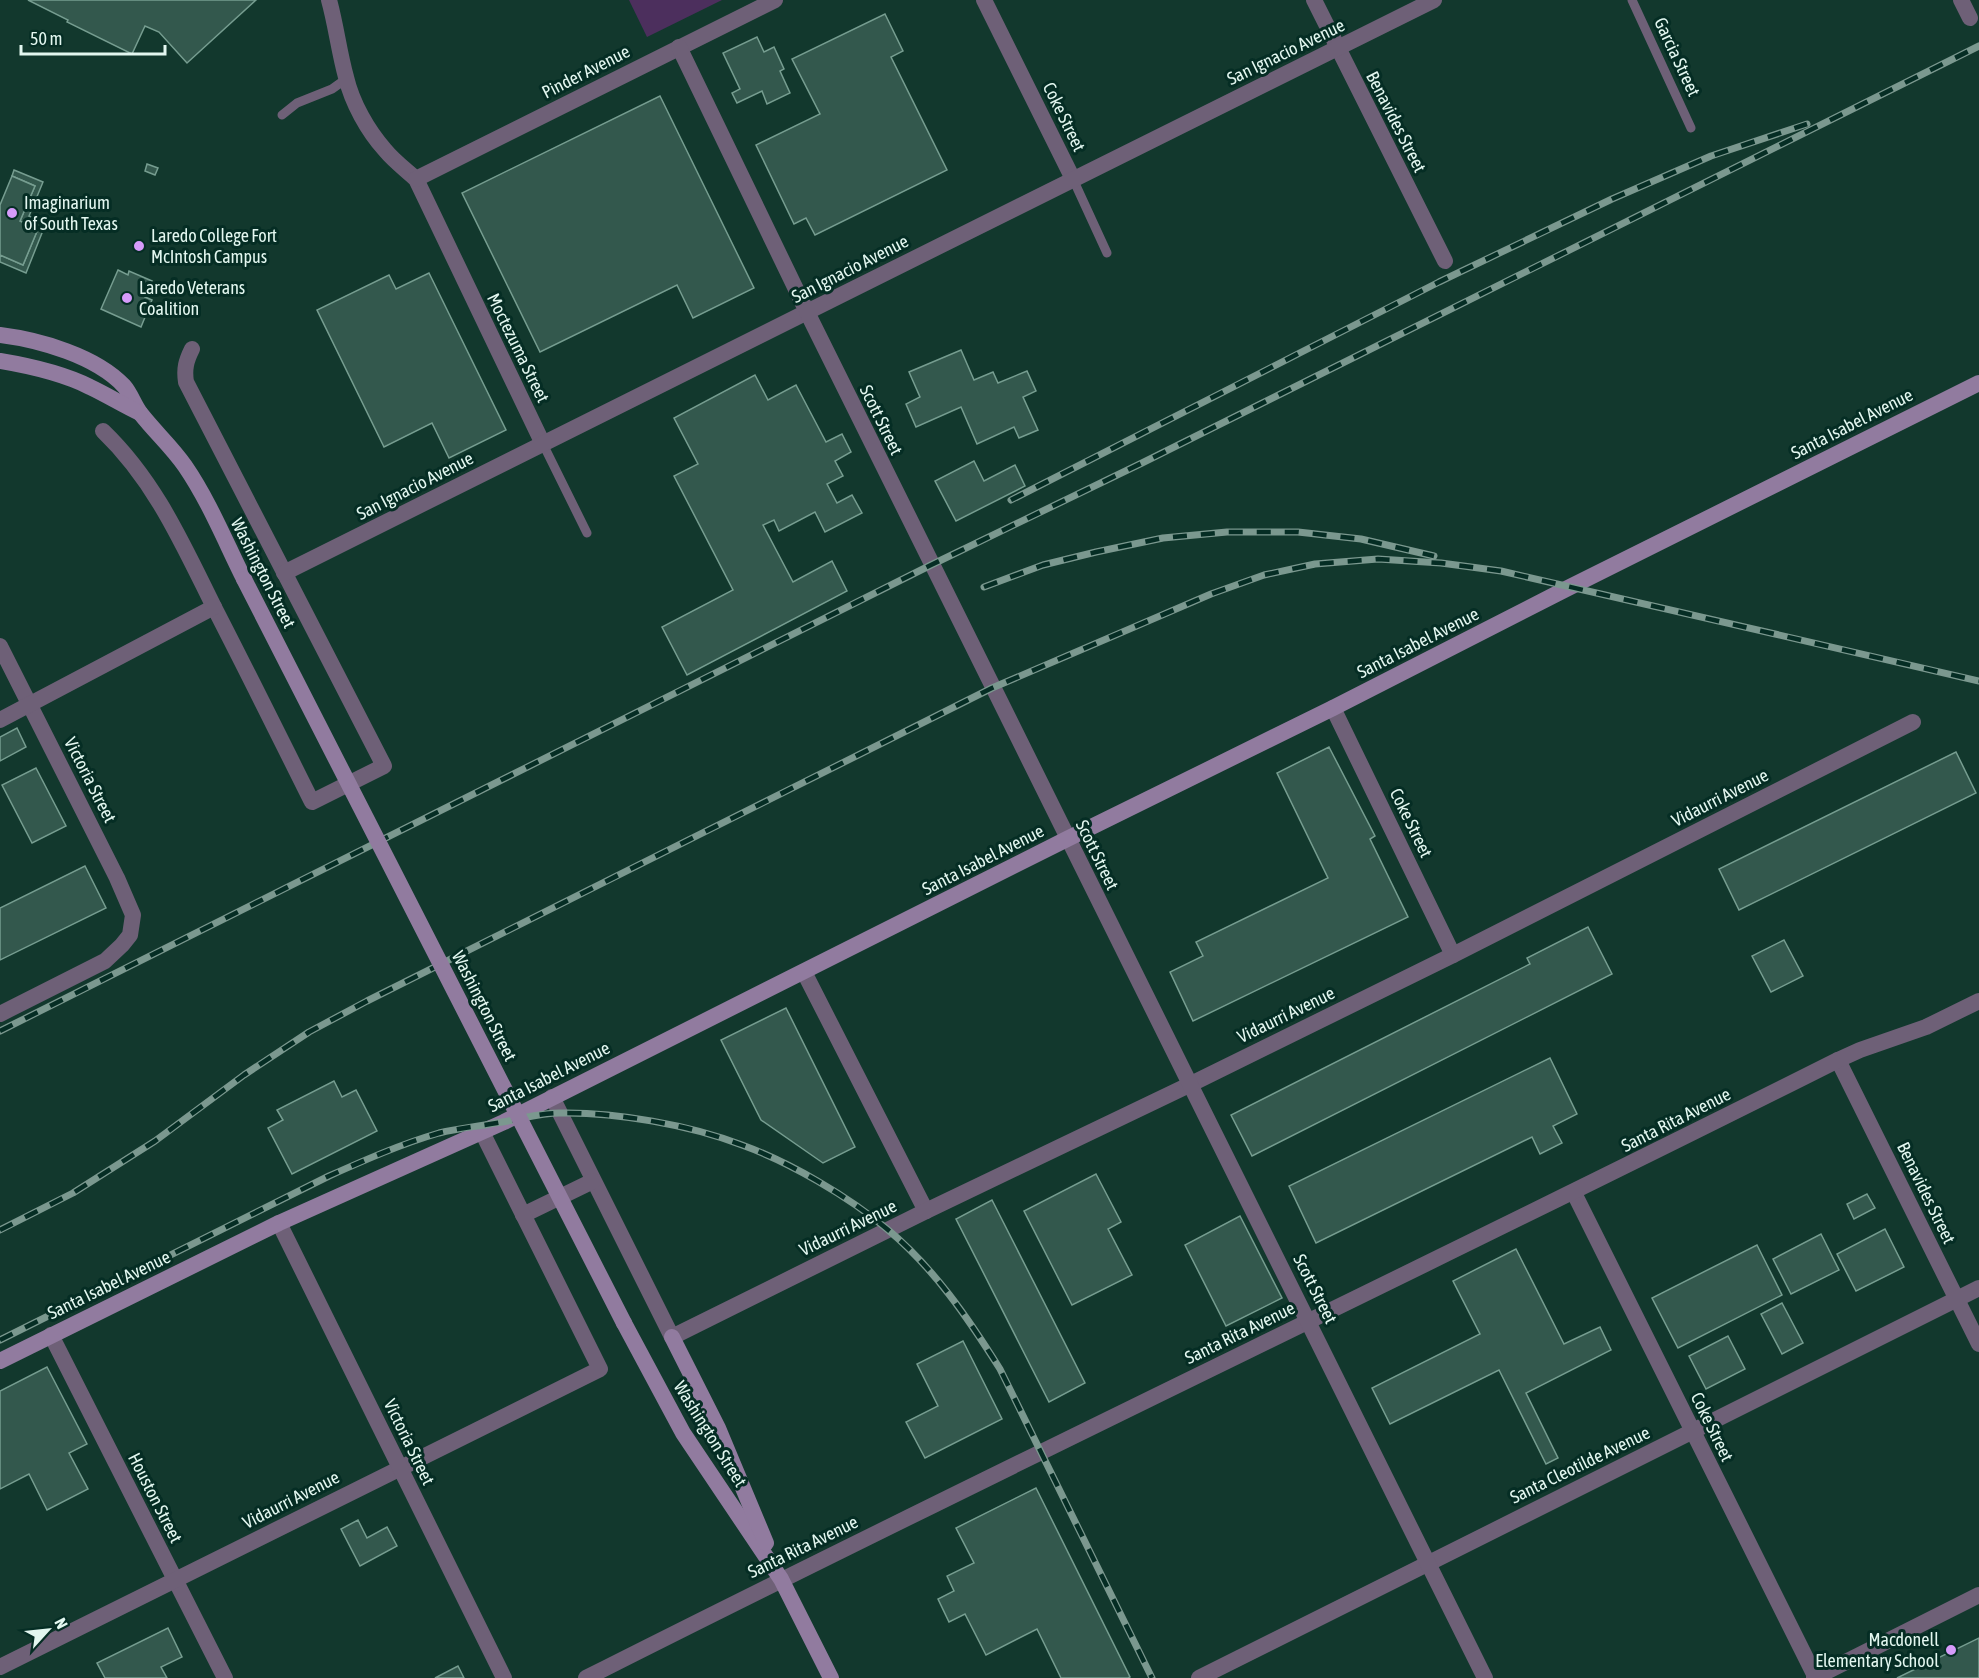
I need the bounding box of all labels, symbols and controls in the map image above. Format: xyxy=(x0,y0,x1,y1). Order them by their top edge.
street label: San Ignacio Avenue xyxy=(1224,14,1348,89)
street label: Garcia Street xyxy=(1650,14,1705,99)
scale bar xyxy=(21,18,165,56)
text: 50 m xyxy=(30,28,62,49)
street label: Pinder Avenue xyxy=(538,40,633,103)
street label: Benavides Street xyxy=(1362,68,1431,176)
street label: Coke Street xyxy=(1039,79,1090,155)
place label: Imaginarium of South Texas xyxy=(24,192,118,234)
marker: Imaginarium of South Texas xyxy=(5,206,19,220)
place label: Laredo College Fort McIntosh Campus xyxy=(151,225,277,267)
street label: San Ignacio Avenue xyxy=(788,230,912,307)
marker: Laredo College Fort McIntosh Campus xyxy=(132,239,146,253)
place label: Laredo Veterans Coalition xyxy=(139,277,245,319)
street label: Moctezuma Street xyxy=(483,290,554,406)
marker: Laredo Veterans Coalition xyxy=(120,291,134,305)
street label: Scott Street xyxy=(856,381,907,458)
street label: Santa Isabel Avenue xyxy=(1787,384,1916,463)
street label: San Ignacio Avenue xyxy=(353,447,477,524)
street label: Washington Street xyxy=(227,514,300,631)
street label: Santa Isabel Avenue xyxy=(1353,603,1482,682)
street label: Victoria Street xyxy=(60,734,121,826)
street label: Vidaurri Avenue xyxy=(1668,764,1772,831)
street label: Coke Street xyxy=(1386,785,1437,861)
street label: Scott Street xyxy=(1072,816,1123,893)
street label: Santa Isabel Avenue xyxy=(918,820,1047,899)
street label: Washington Street xyxy=(448,947,521,1064)
street label: Vidaurri Avenue xyxy=(1234,982,1338,1047)
street label: Santa Isabel Avenue xyxy=(484,1037,613,1116)
street label: Santa Rita Avenue xyxy=(1618,1083,1734,1156)
street label: Benavides Street xyxy=(1893,1139,1960,1247)
street label: Vidaurri Avenue xyxy=(796,1195,900,1260)
street label: Santa Isabel Avenue xyxy=(44,1246,173,1323)
street label: Scott Street xyxy=(1289,1251,1342,1327)
street label: Santa Rita Avenue xyxy=(1181,1297,1298,1368)
street label: Washington Street xyxy=(670,1377,751,1490)
street label: Coke Street xyxy=(1687,1389,1738,1465)
street label: Victoria Street xyxy=(380,1395,439,1488)
street label: Santa Cleotilde Avenue xyxy=(1506,1422,1653,1507)
street label: Houston Street xyxy=(124,1449,187,1546)
street label: Vidaurri Avenue xyxy=(239,1466,343,1533)
street label: Santa Rita Avenue xyxy=(744,1511,861,1582)
north arrow xyxy=(18,1600,78,1660)
text: N xyxy=(51,1615,72,1631)
place label: Macdonell Elementary School xyxy=(1815,1629,1939,1671)
marker: Macdonell Elementary School xyxy=(1944,1643,1958,1657)

